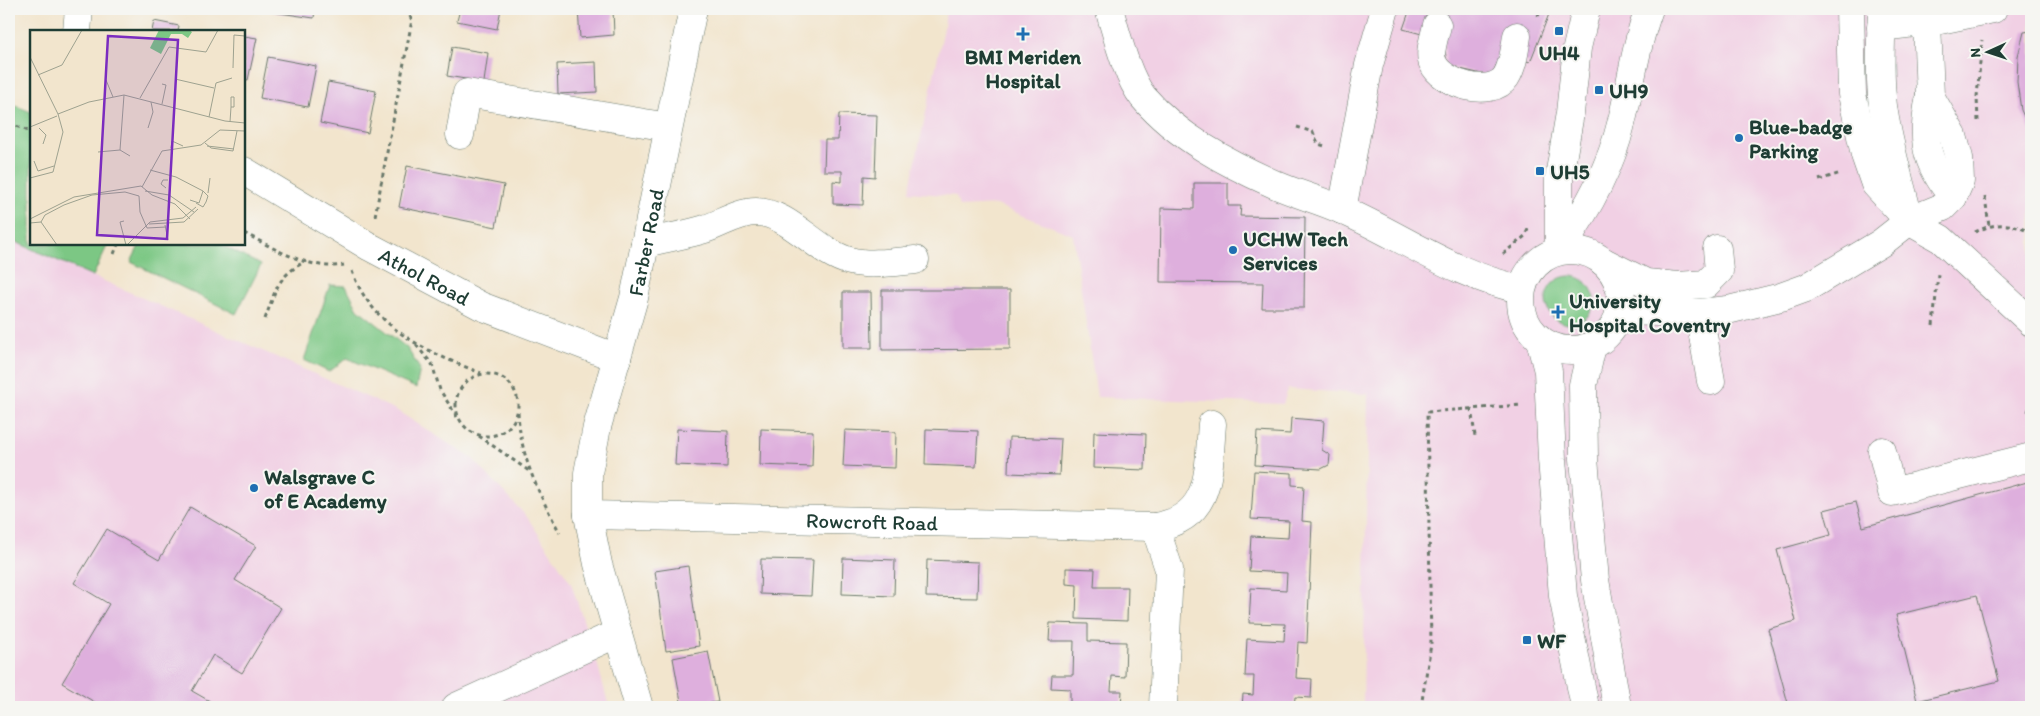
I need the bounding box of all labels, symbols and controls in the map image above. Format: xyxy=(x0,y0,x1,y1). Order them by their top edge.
marker: UH4 xyxy=(1553,25,1565,37)
marker: BMI Meriden Hospital xyxy=(1016,27,1030,41)
north arrow xyxy=(1962,28,2012,78)
inset map xyxy=(30,30,245,245)
place label: UH4 xyxy=(1538,40,1580,65)
place label: BMI Meriden Hospital xyxy=(965,44,1081,94)
text: N xyxy=(1967,47,1984,58)
place label: UH9 xyxy=(1609,78,1648,103)
marker: UH9 xyxy=(1593,84,1605,96)
place label: Blue-badge Parking xyxy=(1749,114,1853,164)
marker: Blue-badge Parking xyxy=(1733,132,1745,144)
place label: UH5 xyxy=(1550,159,1589,184)
marker: UH5 xyxy=(1534,165,1546,177)
street label: Farber Road xyxy=(622,186,669,298)
place label: UCHW Tech Services xyxy=(1243,226,1348,275)
street label: Athol Road xyxy=(375,242,475,311)
marker: UCHW Tech Services xyxy=(1227,244,1239,256)
place label: University Hospital Coventry xyxy=(1569,288,1731,338)
marker: University Hospital Coventry xyxy=(1551,305,1565,319)
place label: Walsgrave C of E Academy xyxy=(264,464,387,514)
marker: Walsgrave C of E Academy xyxy=(248,482,260,494)
street label: Rowcroft Road xyxy=(806,507,939,535)
place label: WF xyxy=(1537,628,1567,653)
marker: WF xyxy=(1521,634,1533,646)

